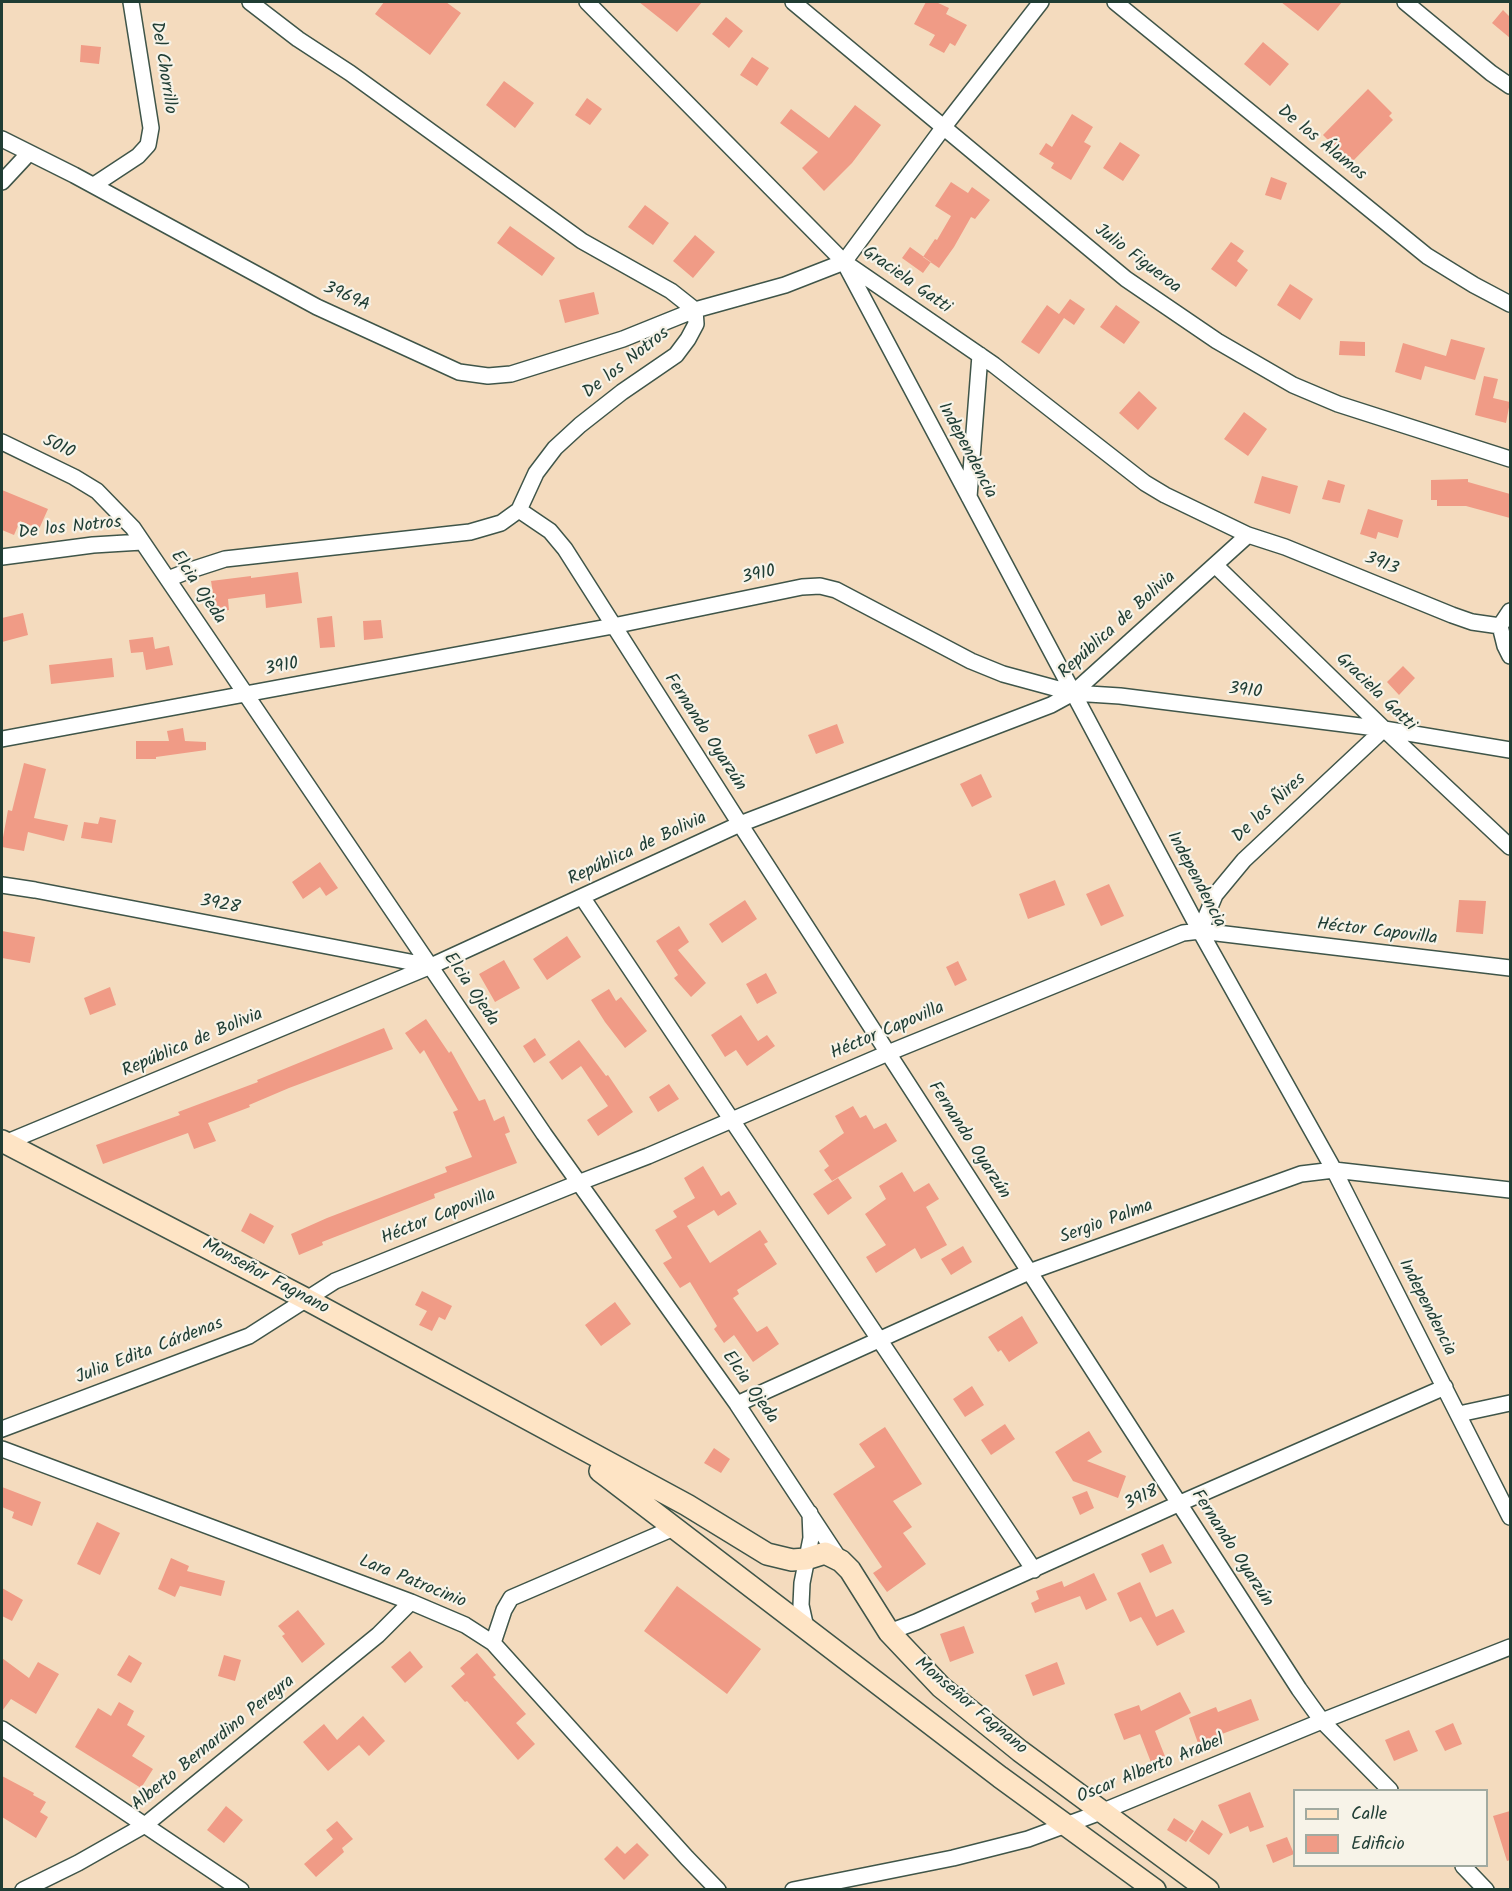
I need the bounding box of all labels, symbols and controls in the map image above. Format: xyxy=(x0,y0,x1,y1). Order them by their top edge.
street label: Del Chorrillo xyxy=(144,20,180,116)
street label: De los Álamos xyxy=(1272,102,1370,186)
street label: Julio Figueroa xyxy=(1089,220,1185,300)
street label: Graciela Gatti xyxy=(857,242,955,320)
street label: 3969A xyxy=(319,278,373,318)
street label: De los Notros xyxy=(580,324,674,404)
street label: Independencia xyxy=(932,399,1000,503)
street label: 5010 xyxy=(38,431,78,465)
street label: De los Notros xyxy=(17,513,123,545)
street label: Elcia Ojeda xyxy=(165,547,229,629)
street label: 3913 xyxy=(1361,548,1401,582)
street label: 3910 xyxy=(740,562,778,590)
street label: República de Bolivia xyxy=(1055,568,1181,684)
street label: Graciela Gatti xyxy=(1330,649,1420,737)
street label: 3910 xyxy=(263,654,301,682)
street label: Fernando Oyarzún xyxy=(658,670,750,796)
street label: 3910 xyxy=(1227,679,1263,705)
street label: De los Ñires xyxy=(1229,770,1311,848)
street label: República de Bolivia xyxy=(565,808,711,892)
street label: Independencia xyxy=(1161,828,1229,932)
street label: 3928 xyxy=(198,892,242,920)
street label: Héctor Capovilla xyxy=(1315,915,1439,951)
street label: Elcia Ojeda xyxy=(438,949,502,1031)
street label: Héctor Capovilla xyxy=(828,998,948,1066)
street label: República de Bolivia xyxy=(119,1005,267,1083)
street label: Fernando Oyarzún xyxy=(922,1078,1014,1204)
street label: Héctor Capovilla xyxy=(379,1185,499,1251)
street label: Sergio Palma xyxy=(1058,1196,1156,1250)
street label: Monseñor Fagnano xyxy=(198,1235,332,1321)
street label: Independencia xyxy=(1392,1256,1460,1360)
street label: Julia Edita Cárdenas xyxy=(73,1314,227,1390)
street label: Elcia Ojeda xyxy=(716,1347,782,1429)
street label: 3918 xyxy=(1121,1482,1163,1516)
street label: Fernando Oyarzún xyxy=(1185,1486,1277,1612)
street label: Lara Patrocinio xyxy=(355,1552,469,1614)
street label: Monseñor Fagnano xyxy=(909,1653,1031,1761)
street label: Alberto Bernardino Pereyra xyxy=(128,1672,300,1816)
street label: Oscar Alberto Arabel xyxy=(1074,1731,1228,1809)
legend xyxy=(1293,1789,1488,1867)
text: Calle xyxy=(1351,1800,1387,1829)
text: Edificio xyxy=(1351,1830,1405,1859)

